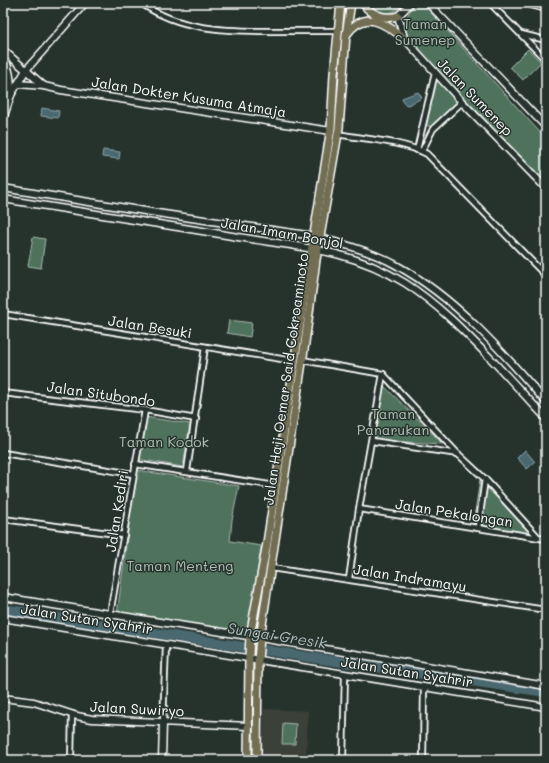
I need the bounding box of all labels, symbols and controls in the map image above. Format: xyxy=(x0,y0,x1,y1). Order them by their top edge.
park label: Taman Sumenep xyxy=(395,14,455,49)
street label: Jalan Sumenep xyxy=(433,54,517,140)
street label: Jalan Dokter Kusuma Atmaja xyxy=(90,72,288,121)
street label: Jalan Imam Bonjol xyxy=(219,212,345,253)
street label: Jalan Haji Oemar Said Cokroaminoto xyxy=(258,252,313,506)
street label: Jalan Besuki xyxy=(107,311,193,342)
street label: Jalan Situbondo xyxy=(46,377,156,410)
park label: Taman Panarukan xyxy=(357,404,429,439)
park label: Taman Kodok xyxy=(119,432,209,451)
street label: Jalan Kediri xyxy=(101,469,132,553)
street label: Jalan Pekalongan xyxy=(394,494,514,531)
park label: Taman Menteng xyxy=(127,556,233,575)
street label: Jalan Indramayu xyxy=(352,559,468,596)
street label: Jalan Sutan Syahrir xyxy=(20,599,155,638)
water label: Sungai Gresik xyxy=(226,617,329,653)
street label: Jalan Sutan Syahrir xyxy=(340,652,475,691)
street label: Jalan Suwiryo xyxy=(89,697,185,720)

